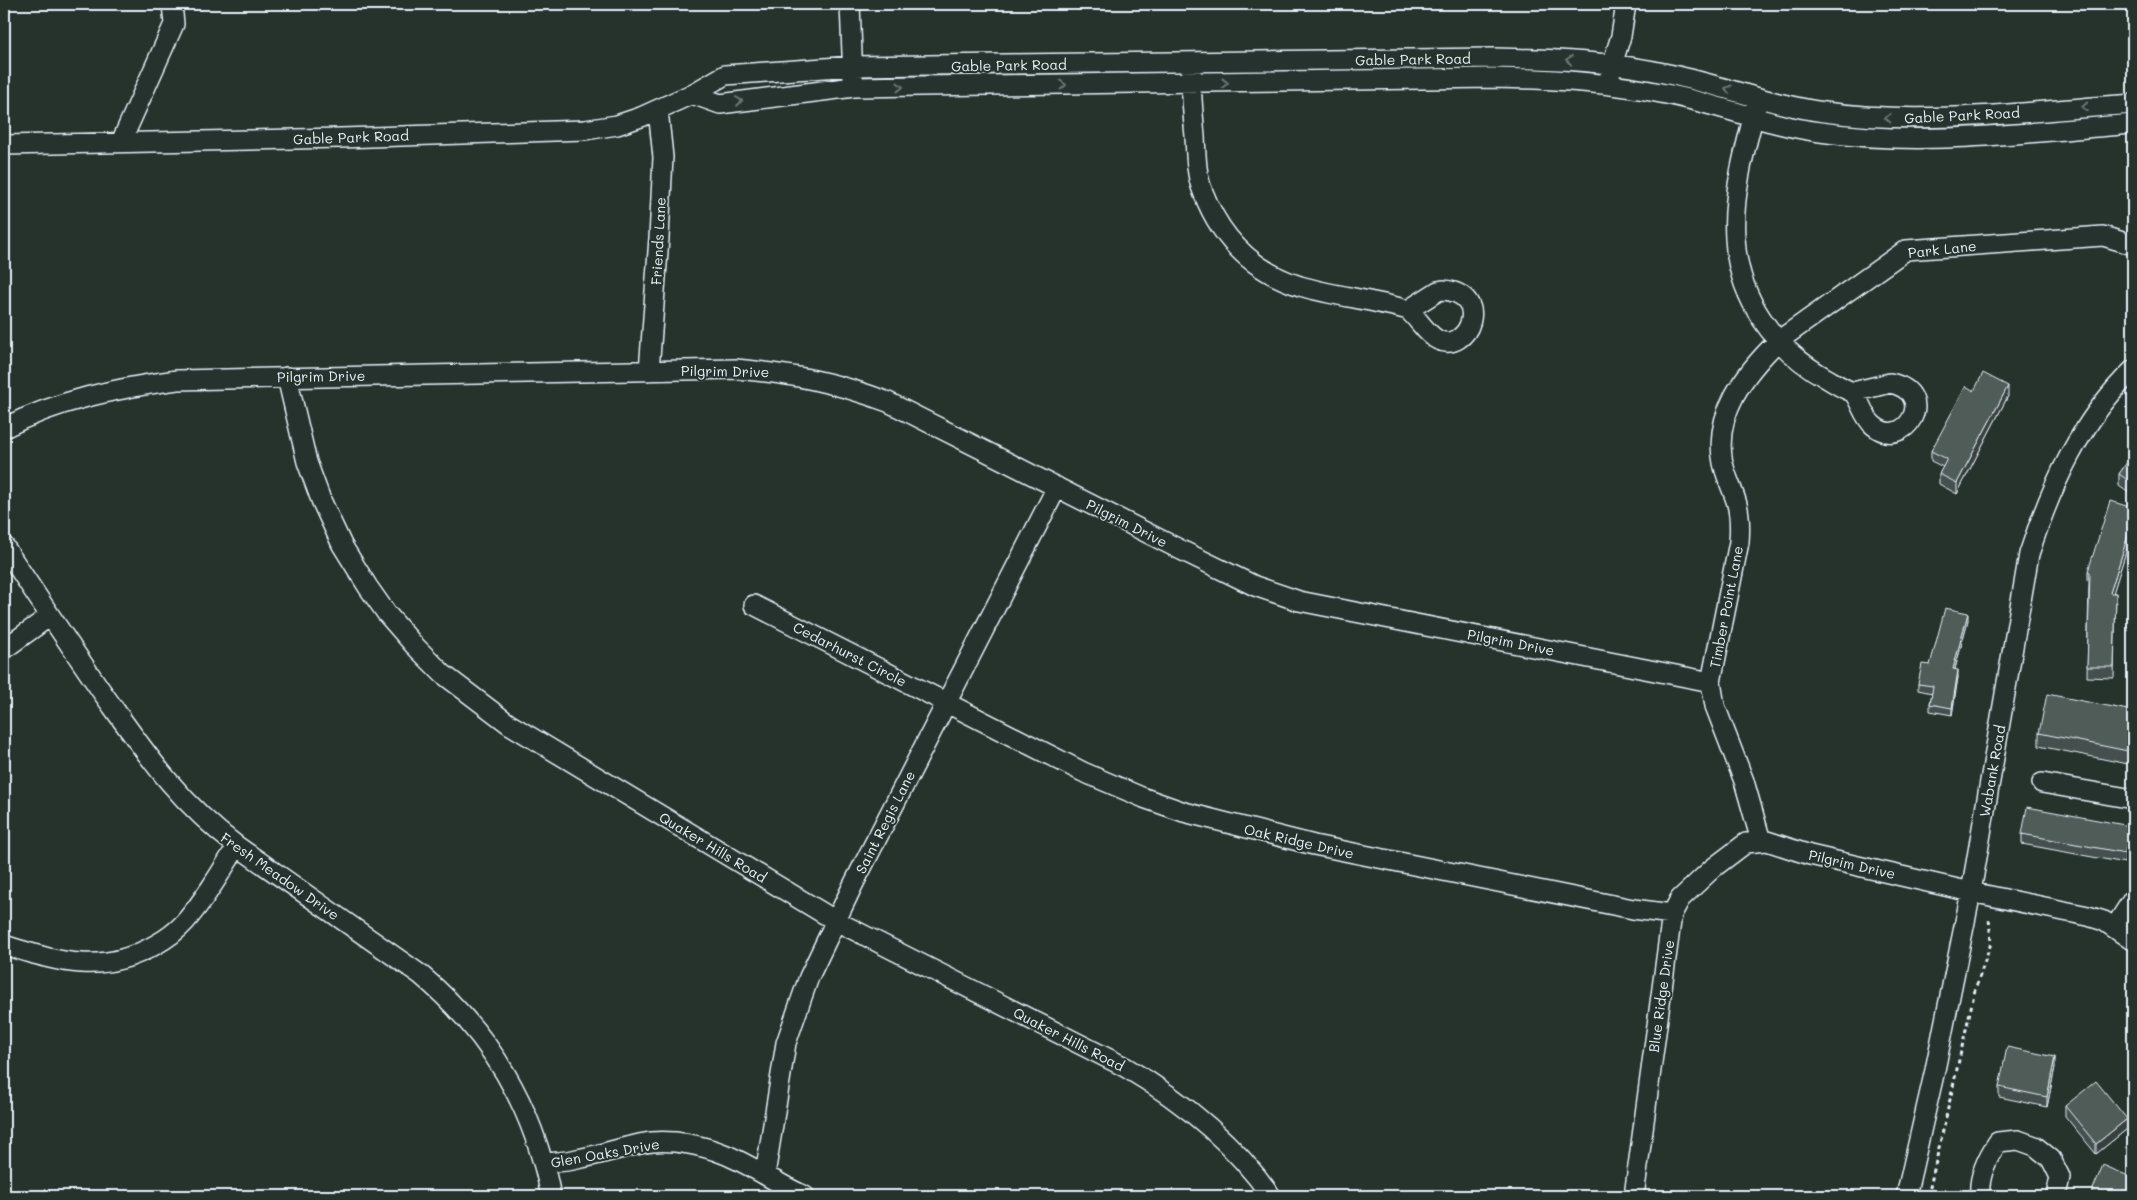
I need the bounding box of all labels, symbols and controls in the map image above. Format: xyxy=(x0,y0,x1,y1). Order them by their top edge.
street label: Gable Park Road xyxy=(1355,48,1471,70)
street label: Gable Park Road xyxy=(951,54,1067,76)
one-way arrow xyxy=(1564,54,1572,65)
one-way arrow xyxy=(1222,78,1230,88)
one-way arrow xyxy=(1060,80,1067,90)
one-way arrow xyxy=(897,82,905,92)
one-way arrow xyxy=(1725,85,1733,95)
one-way arrow xyxy=(735,96,743,107)
street label: Gable Park Road xyxy=(1904,102,2020,128)
one-way arrow xyxy=(2080,102,2088,113)
one-way arrow xyxy=(1883,113,1891,123)
street label: Gable Park Road xyxy=(293,125,409,149)
street label: Friends Lane xyxy=(646,196,670,286)
street label: Park Lane xyxy=(1907,236,1977,262)
street label: Pilgrim Drive xyxy=(681,361,769,381)
street label: Pilgrim Drive xyxy=(277,366,365,386)
street label: Pilgrim Drive xyxy=(1083,494,1171,552)
street label: Timber Point Lane xyxy=(1705,544,1747,670)
street label: Cedarhurst Circle xyxy=(790,617,910,691)
street label: Pilgrim Drive xyxy=(1466,624,1556,660)
street label: Wabank Road xyxy=(1975,723,2009,819)
street label: Saint Regis Lane xyxy=(851,767,919,877)
street label: Quaker Hills Road xyxy=(656,807,770,887)
street label: Oak Ridge Drive xyxy=(1242,819,1356,863)
street label: Fresh Meadow Drive xyxy=(217,828,343,924)
street label: Pilgrim Drive xyxy=(1807,845,1897,883)
street label: Blue Ridge Drive xyxy=(1644,939,1678,1053)
street label: Quaker Hills Road xyxy=(1010,1003,1128,1075)
street label: Glen Oaks Drive xyxy=(549,1134,661,1172)

